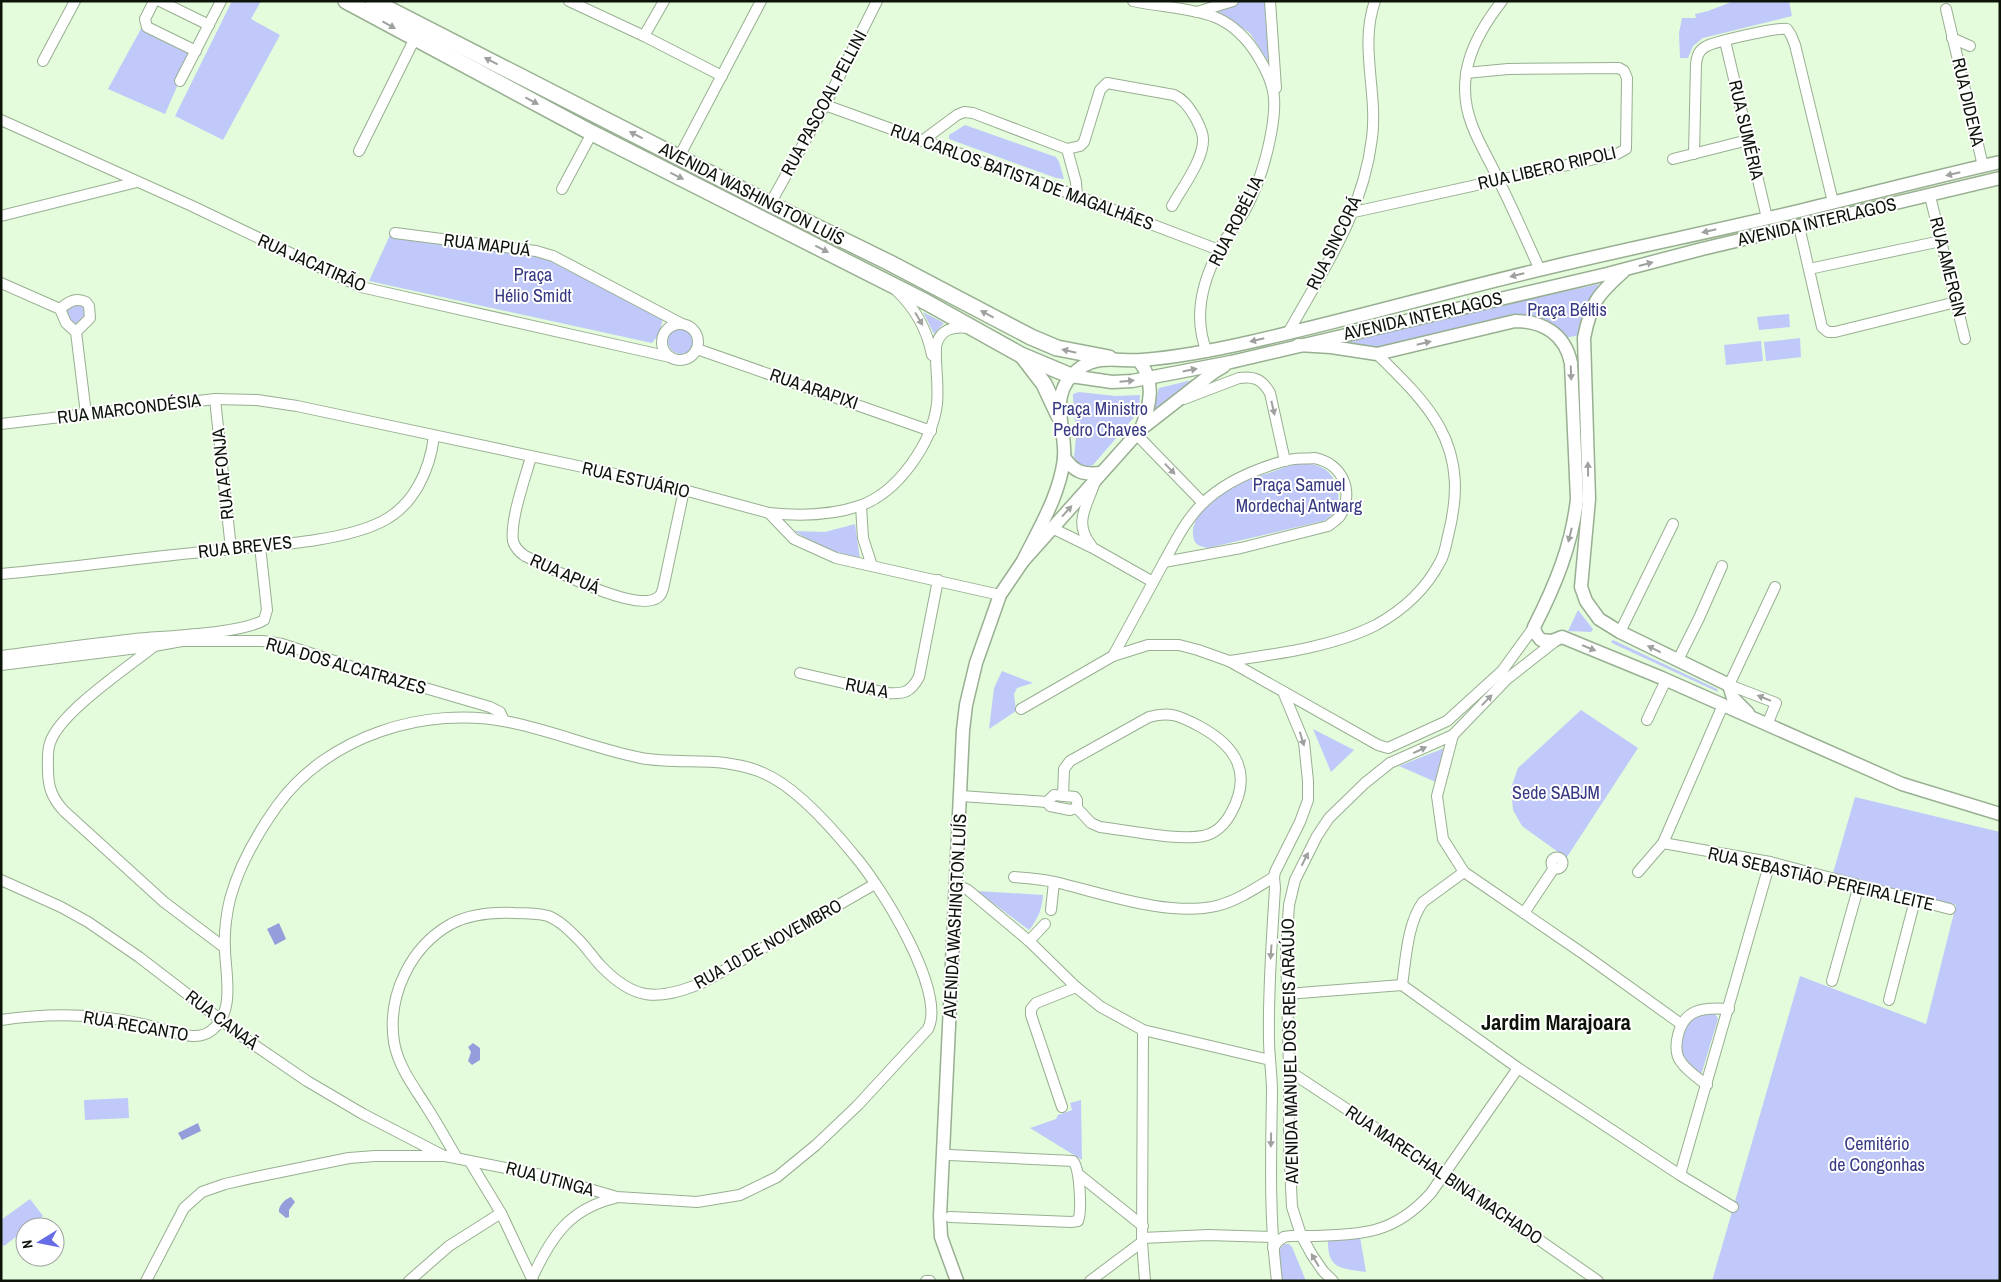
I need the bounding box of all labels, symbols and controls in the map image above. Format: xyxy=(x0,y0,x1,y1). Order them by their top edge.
one-way arrow xyxy=(382,20,396,29)
street label: RUA PASCOAL PELLINI xyxy=(775,26,873,180)
street label: RUA DIDENA xyxy=(1946,55,1991,149)
one-way arrow xyxy=(484,57,498,65)
street label: RUA SUMÉRIA xyxy=(1723,78,1770,182)
one-way arrow xyxy=(526,97,539,106)
street label: RUA CARLOS BATISTA DE MAGALHÃES xyxy=(887,117,1157,236)
one-way arrow xyxy=(629,131,643,139)
street label: AVENIDA WASHINGTON LUÍS xyxy=(654,135,849,251)
street label: RUA LIBERO RIPOLI xyxy=(1475,139,1618,196)
one-way arrow xyxy=(1945,170,1960,178)
street label: RUA ROBÉLIA xyxy=(1202,171,1269,270)
one-way arrow xyxy=(670,172,684,180)
street label: RUA SINCORÁ xyxy=(1300,191,1367,294)
street label: AVENIDA INTERLAGOS xyxy=(1734,191,1899,252)
street label: RUA AMERGIN xyxy=(1924,214,1973,320)
street label: RUA JACATIRÃO xyxy=(254,227,370,298)
street label: RUA MAPUÁ xyxy=(442,227,532,262)
one-way arrow xyxy=(1702,227,1717,235)
one-way arrow xyxy=(815,245,829,253)
one-way arrow xyxy=(1639,260,1654,268)
park label: Praça Hélio Smidt xyxy=(494,262,572,308)
one-way arrow xyxy=(1509,272,1524,280)
street label: AVENIDA INTERLAGOS xyxy=(1340,285,1505,346)
park label: Praça Béltis xyxy=(1527,297,1607,322)
one-way arrow xyxy=(980,310,995,318)
one-way arrow xyxy=(914,313,923,326)
one-way arrow xyxy=(1249,337,1265,345)
one-way arrow xyxy=(1417,339,1432,347)
one-way arrow xyxy=(1061,347,1076,355)
street label: RUA ARAPIXI xyxy=(767,362,862,415)
one-way arrow xyxy=(1568,365,1576,381)
one-way arrow xyxy=(1182,366,1198,374)
one-way arrow xyxy=(1120,376,1136,384)
street label: RUA MARCONDÉSIA xyxy=(56,387,202,430)
park label: Praça Ministro Pedro Chaves xyxy=(1052,396,1148,442)
one-way arrow xyxy=(1269,400,1277,415)
street label: RUA AFONJA xyxy=(205,427,240,521)
street label: RUA ESTUÁRIO xyxy=(580,455,692,504)
one-way arrow xyxy=(1584,461,1592,477)
one-way arrow xyxy=(1163,462,1175,474)
park label: Praça Samuel Mordechaj Antwarg xyxy=(1236,472,1363,518)
one-way arrow xyxy=(1061,506,1073,518)
one-way arrow xyxy=(1566,527,1574,542)
street label: RUA BREVES xyxy=(197,529,293,564)
street label: RUA APUÁ xyxy=(526,547,604,600)
street label: RUA DOS ALCATRAZES xyxy=(263,631,429,700)
one-way arrow xyxy=(1582,644,1597,652)
one-way arrow xyxy=(1647,644,1661,652)
street label: RUA A xyxy=(843,671,891,704)
one-way arrow xyxy=(1756,694,1771,702)
one-way arrow xyxy=(1481,695,1493,707)
one-way arrow xyxy=(1298,732,1306,747)
one-way arrow xyxy=(1413,746,1427,754)
park label: Sede SABJM xyxy=(1512,780,1600,805)
street label: AVENIDA WASHINGTON LUÍS xyxy=(937,813,972,1020)
street label: RUA SEBASTIÃO PEREIRA LEITE xyxy=(1706,840,1937,917)
one-way arrow xyxy=(1301,852,1309,866)
street label: RUA 10 DE NOVEMBRO xyxy=(689,892,846,995)
street label: AVENIDA MANUEL DOS REIS ARAÚJO xyxy=(1275,918,1304,1185)
one-way arrow xyxy=(1266,944,1274,960)
street label: RUA CANAÃ xyxy=(181,984,264,1055)
street label: RUA RECANTO xyxy=(82,1004,191,1047)
district label: Jardim Marajoara xyxy=(1481,1007,1631,1037)
street label: RUA MARECHAL BINA MACHADO xyxy=(1341,1099,1548,1250)
park label: Cemitério de Congonhas xyxy=(1829,1131,1925,1177)
one-way arrow xyxy=(1267,1132,1275,1148)
street label: RUA UTINGA xyxy=(503,1155,597,1202)
north arrow xyxy=(15,1217,65,1267)
text: N xyxy=(18,1239,37,1250)
one-way arrow xyxy=(1310,1253,1319,1266)

